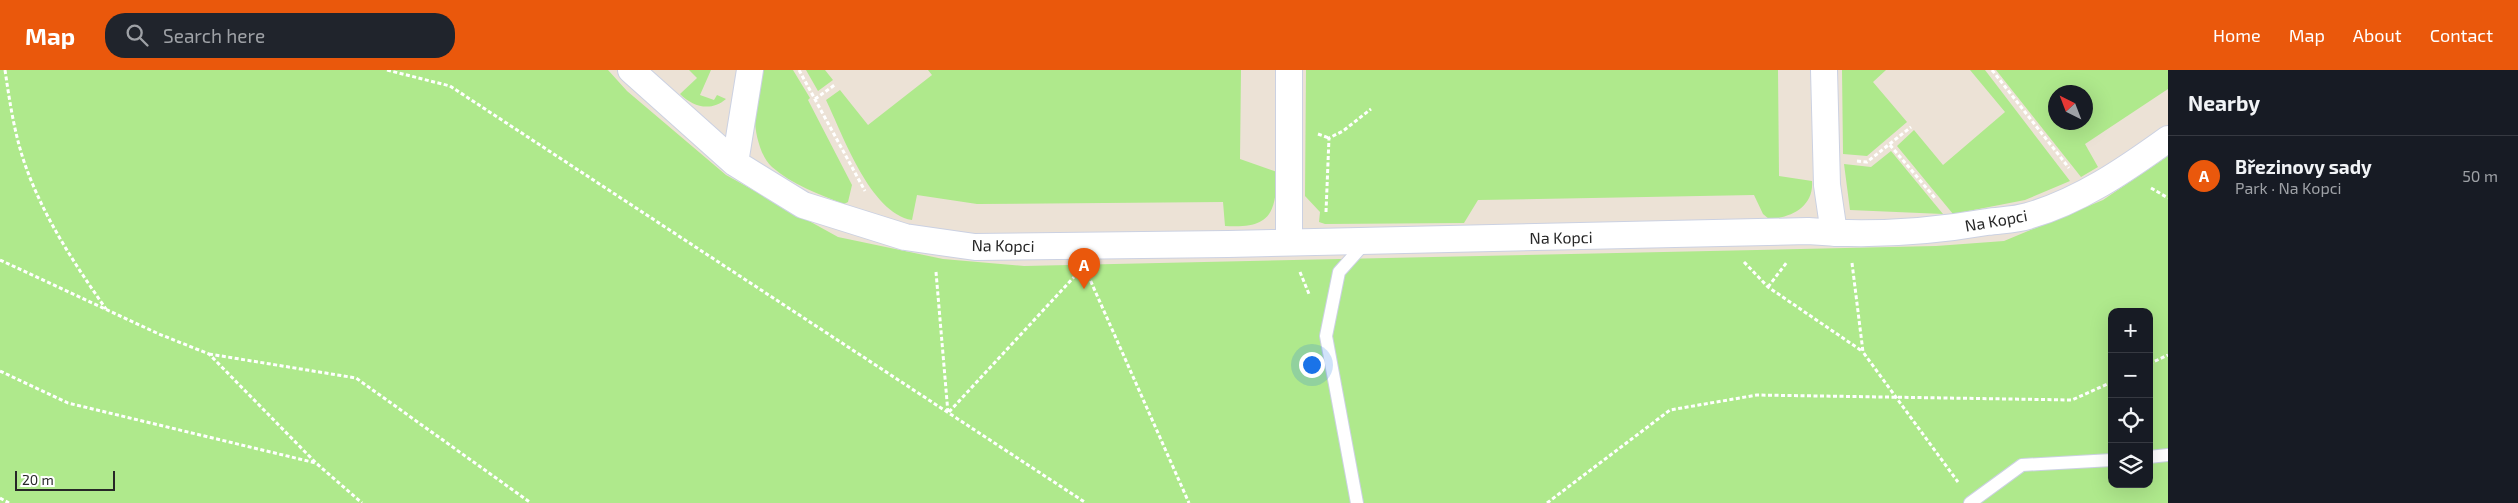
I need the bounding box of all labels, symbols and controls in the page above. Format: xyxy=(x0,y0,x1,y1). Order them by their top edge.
search box xyxy=(105,13,455,58)
text: Map xyxy=(25,21,75,50)
icon: search xyxy=(123,21,151,49)
text: Search here xyxy=(163,24,265,47)
text: Home xyxy=(2213,24,2261,46)
text: Map xyxy=(2289,24,2325,46)
text: About xyxy=(2353,24,2402,46)
text: Contact xyxy=(2430,24,2493,46)
north arrow xyxy=(2048,85,2093,130)
text: Nearby xyxy=(2188,90,2260,115)
text: Březinovy sady xyxy=(2235,155,2372,178)
text: A xyxy=(2199,166,2209,185)
text: 50 m xyxy=(2462,166,2498,185)
text: Park · Na Kopci xyxy=(2235,178,2342,197)
street label: Na Kopci xyxy=(1963,205,2029,235)
street label: Na Kopci xyxy=(1529,227,1593,247)
street label: Na Kopci xyxy=(971,235,1035,255)
pin: A xyxy=(1068,248,1100,289)
map controls xyxy=(2108,308,2153,488)
button: + xyxy=(2108,308,2153,353)
your location xyxy=(1299,352,1325,378)
button: − xyxy=(2108,353,2153,398)
button: locate xyxy=(2108,398,2153,443)
button: layers xyxy=(2108,443,2153,488)
scale bar xyxy=(15,468,115,491)
text: 20 m xyxy=(22,471,54,488)

